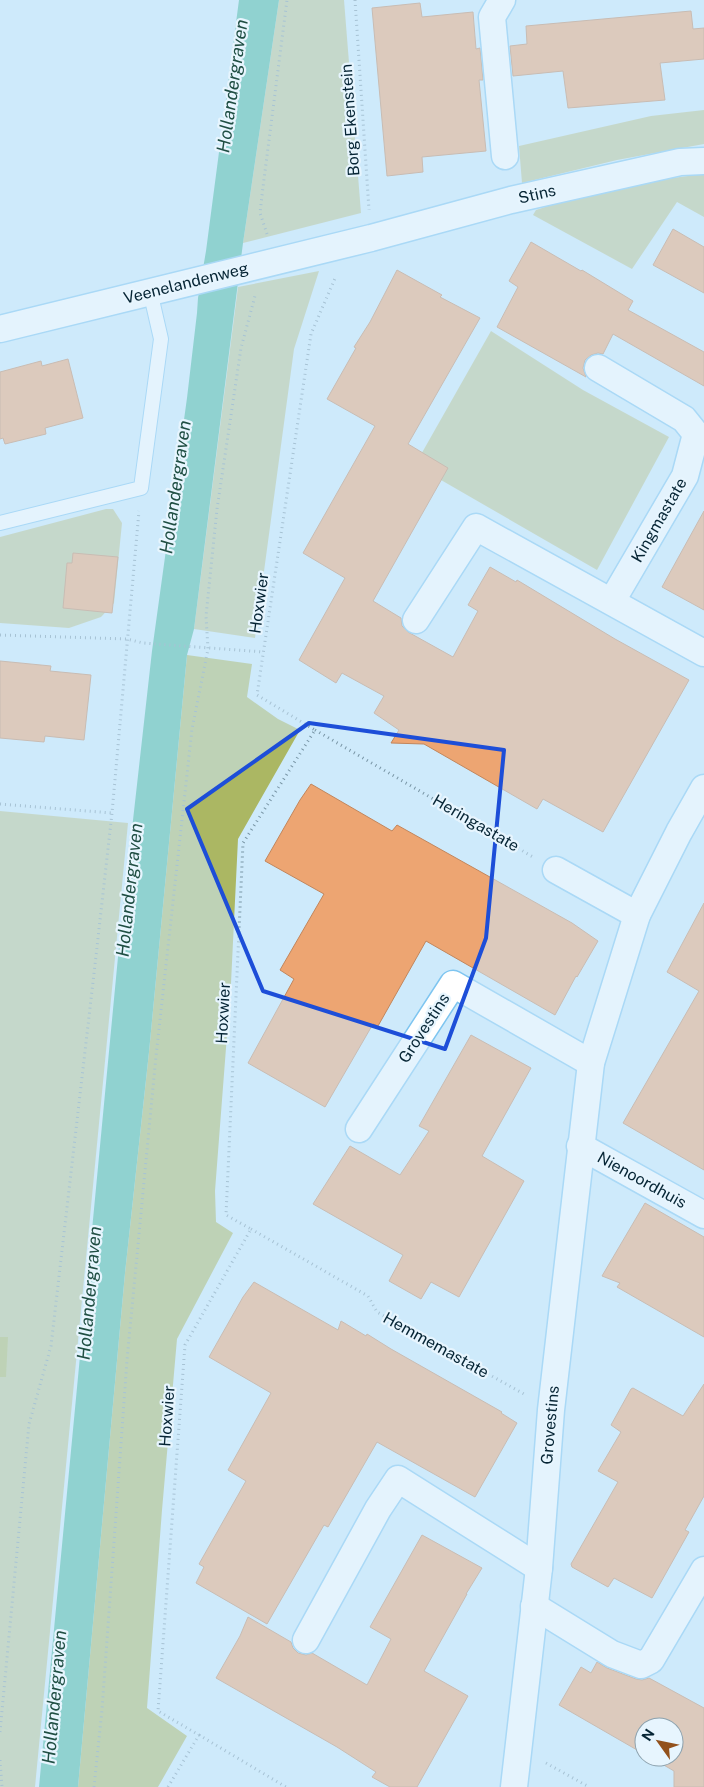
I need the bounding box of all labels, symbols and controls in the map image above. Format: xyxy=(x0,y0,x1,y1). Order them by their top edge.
water label: Hollandergraven xyxy=(212,18,252,154)
street label: Borg Ekenstein xyxy=(337,63,363,177)
street label: Stins xyxy=(516,180,558,208)
street label: Veenelandenweg xyxy=(122,258,251,308)
water label: Hollandergraven xyxy=(155,419,195,555)
street label: Kingmastate xyxy=(627,474,691,566)
street label: Hoxwier xyxy=(245,571,273,635)
street label: Heringastate xyxy=(429,791,523,855)
water label: Hollandergraven xyxy=(112,822,146,958)
street label: Hoxwier xyxy=(212,982,234,1044)
street label: Grovestins xyxy=(394,990,454,1066)
street label: Nienoordhuis xyxy=(594,1148,690,1212)
water label: Hollandergraven xyxy=(73,1225,105,1361)
street label: Hemmemastate xyxy=(380,1308,492,1382)
street label: Hoxwier xyxy=(155,1385,179,1447)
street label: Grovestins xyxy=(537,1385,563,1465)
water label: Hollandergraven xyxy=(38,1629,70,1765)
north arrow xyxy=(634,1717,684,1767)
text: N xyxy=(638,1726,658,1744)

